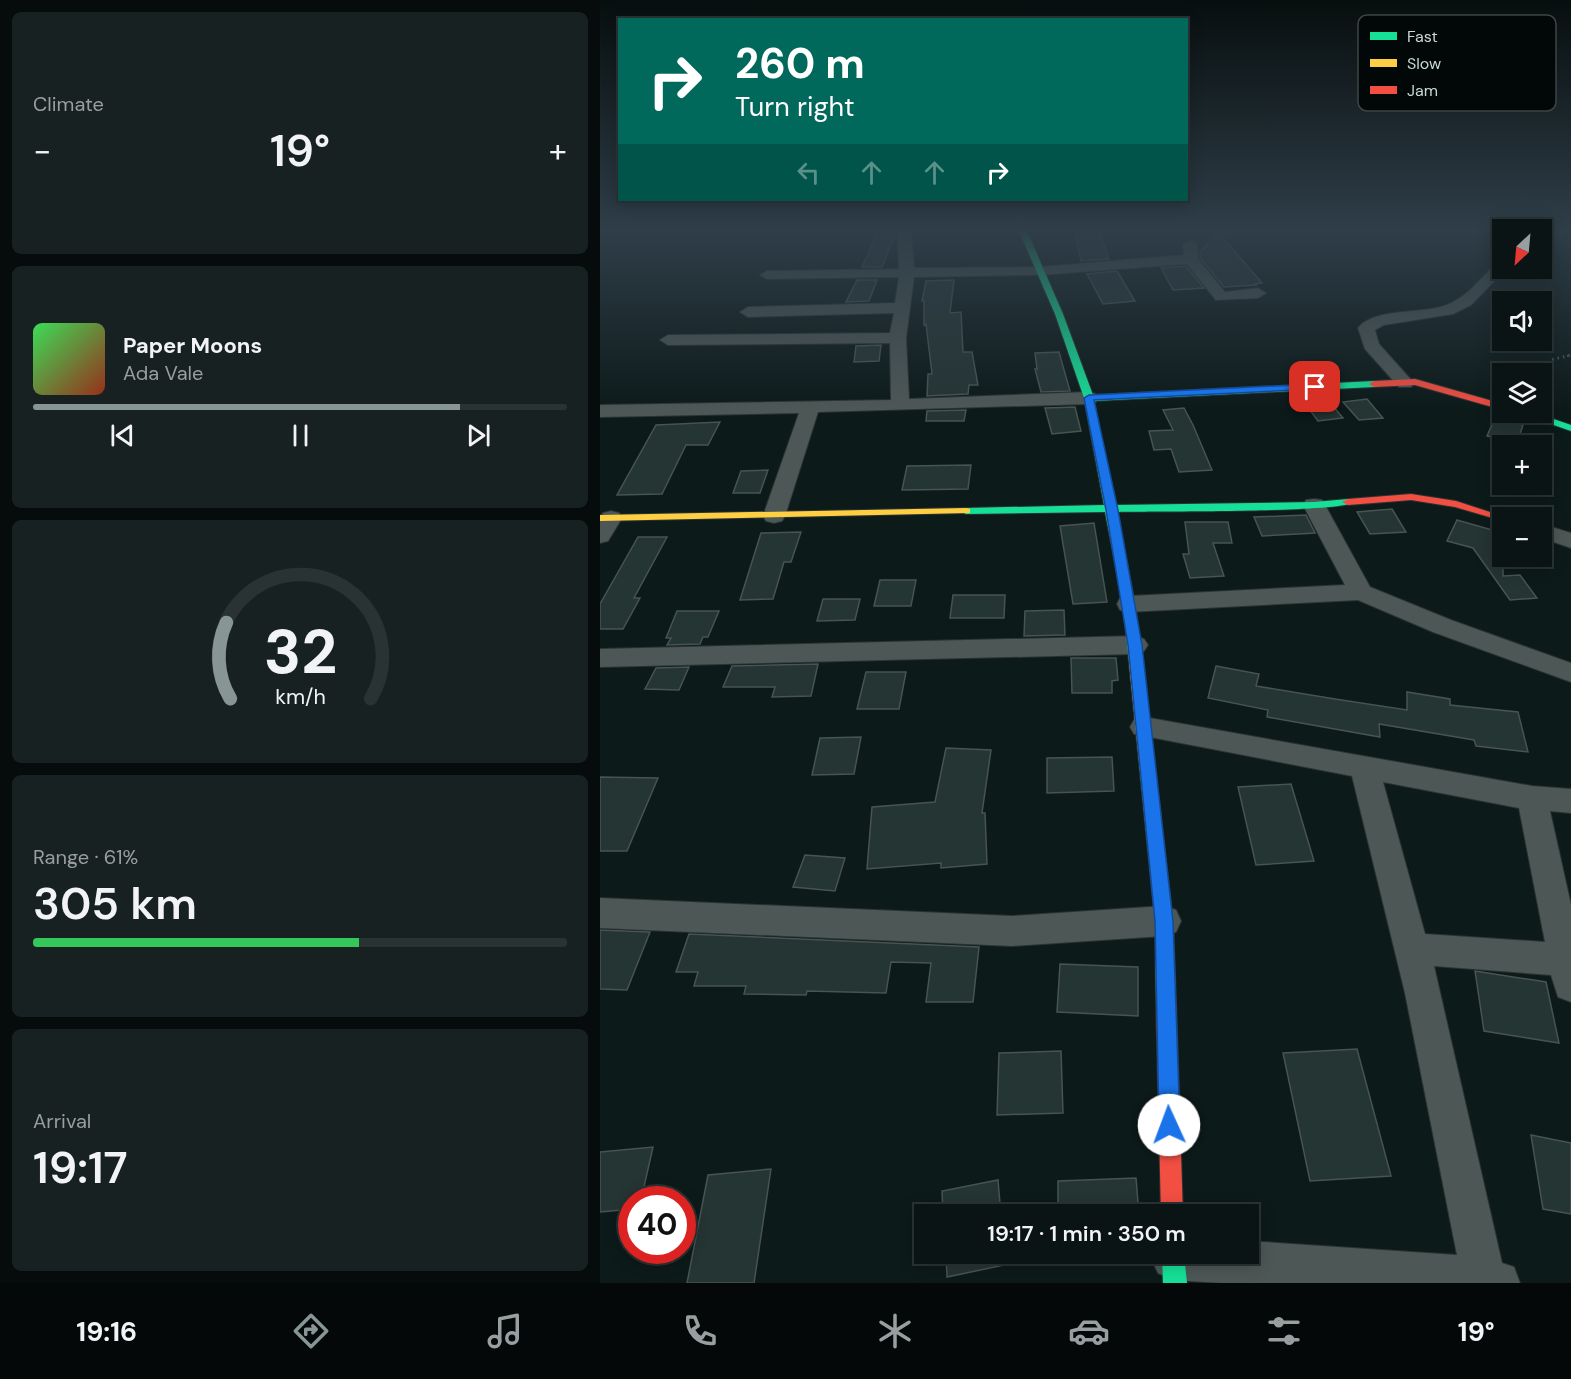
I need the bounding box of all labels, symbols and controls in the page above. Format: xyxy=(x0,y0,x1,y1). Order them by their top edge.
legend xyxy=(1358,15,1556,111)
text: Fast xyxy=(1407,26,1438,47)
text: 260 m xyxy=(735,36,865,91)
icon: right xyxy=(636,42,714,120)
text: Slow xyxy=(1407,53,1441,74)
text: Jam xyxy=(1407,80,1438,101)
text: Turn right xyxy=(735,89,855,124)
text: Climate xyxy=(33,91,104,117)
text: 19° xyxy=(270,121,330,180)
text: − xyxy=(33,129,51,172)
text: + xyxy=(549,129,567,172)
icon: left xyxy=(792,156,825,189)
icon: ahead xyxy=(855,156,888,189)
icon: ahead xyxy=(918,156,951,189)
icon: right xyxy=(981,156,1014,189)
north arrow xyxy=(1492,219,1552,279)
map controls xyxy=(1492,219,1552,567)
button: sound xyxy=(1492,291,1552,351)
text: Paper Moons xyxy=(123,331,262,360)
text: Ada Vale xyxy=(123,360,203,386)
pin xyxy=(1289,361,1340,412)
button: layers xyxy=(1492,363,1552,423)
icon: arrive xyxy=(1298,370,1331,403)
icon: previous xyxy=(106,419,139,452)
icon: pause xyxy=(284,419,317,452)
icon: next xyxy=(462,419,495,452)
button: + xyxy=(1492,435,1552,495)
button: − xyxy=(1492,507,1552,567)
text: 32 xyxy=(263,611,337,692)
text: km/h xyxy=(275,683,325,711)
text: Range · 61% xyxy=(33,844,138,870)
text: 305 km xyxy=(33,874,197,933)
position arrow xyxy=(1137,1093,1201,1157)
text: Arrival xyxy=(33,1108,91,1134)
text: 19:17 xyxy=(33,1138,128,1197)
speed limit sign: 40 xyxy=(618,1186,696,1264)
text: 19:17 · 1 min · 350 m xyxy=(987,1219,1186,1248)
icon: directions xyxy=(290,1310,332,1352)
icon: music xyxy=(484,1310,526,1352)
icon: phone xyxy=(679,1310,721,1352)
icon: climate xyxy=(874,1310,916,1352)
icon: car xyxy=(1068,1310,1110,1352)
icon: filters xyxy=(1263,1310,1305,1352)
text: 19:16 xyxy=(76,1314,137,1349)
text: 19° xyxy=(1458,1314,1495,1349)

